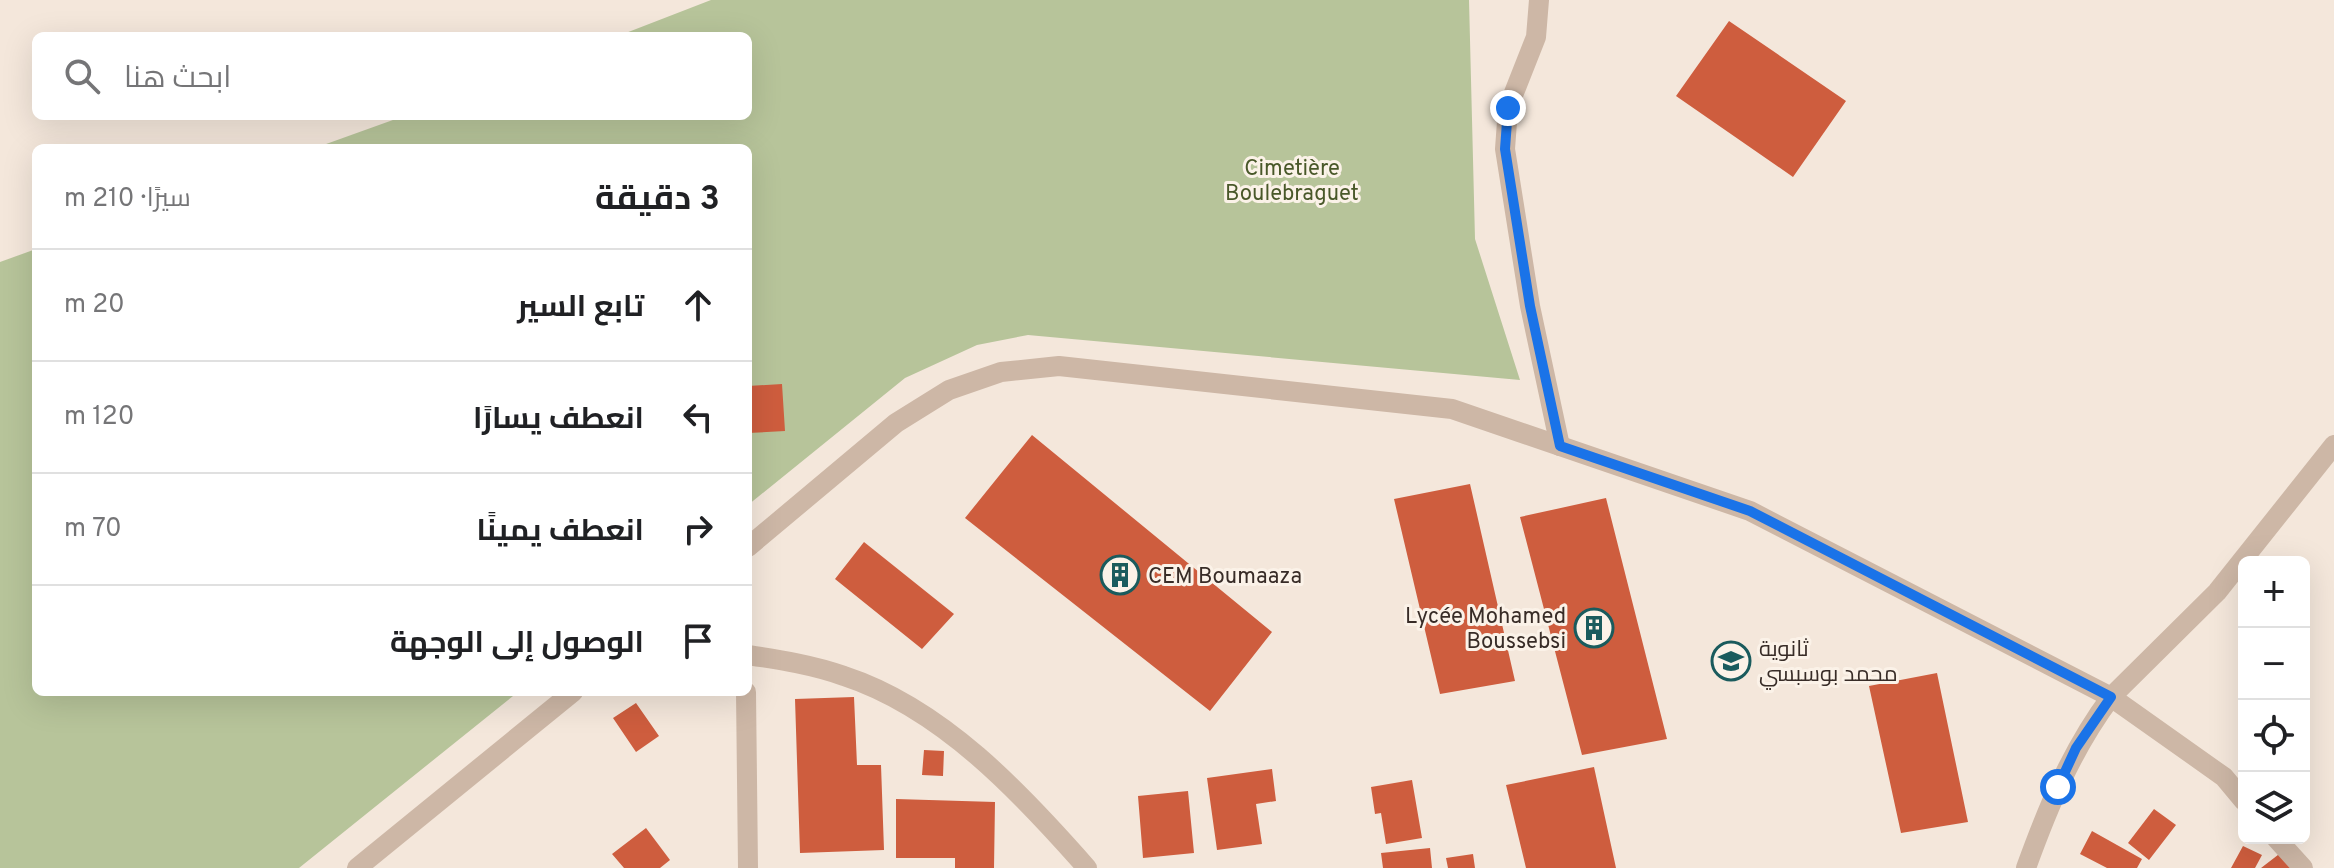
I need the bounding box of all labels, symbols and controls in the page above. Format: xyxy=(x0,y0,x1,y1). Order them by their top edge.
search box xyxy=(32,32,752,120)
icon: search xyxy=(60,54,104,98)
text: ابحث هنا xyxy=(124,61,231,98)
route end xyxy=(1490,90,1526,126)
park label: Cimetière Boulebraguet xyxy=(1225,156,1359,208)
text: 3 دقيقة xyxy=(595,179,720,222)
text: سيرًا · 210 m xyxy=(64,183,191,216)
icon: ahead xyxy=(676,283,720,327)
text: 20 m xyxy=(64,289,125,322)
text: تابع السير xyxy=(517,290,644,327)
icon: left xyxy=(676,395,720,439)
text: 120 m xyxy=(64,401,134,434)
text: انعطف يسارًا xyxy=(473,402,644,439)
icon: right xyxy=(676,507,720,551)
text: 70 m xyxy=(64,513,122,546)
text: انعطف يمينًا xyxy=(477,514,644,551)
building icon: CEM Boumaaza xyxy=(1099,554,1141,596)
map controls xyxy=(2238,556,2310,844)
button: + xyxy=(2238,556,2310,628)
place label: CEM Boumaaza xyxy=(1148,564,1302,591)
place label: Lycée Mohamed Boussebsi xyxy=(1405,604,1566,656)
building icon: Lycée Mohamed Boussebsi xyxy=(1573,607,1615,649)
icon: arrive xyxy=(676,619,720,663)
text: الوصول إلى الوجهة xyxy=(390,626,644,663)
button: − xyxy=(2238,628,2310,700)
place label: ثانوية محمد بوسبسي xyxy=(1759,637,1898,690)
school or university icon: ثانوية محمد بوسبسي xyxy=(1710,640,1752,682)
button: locate xyxy=(2238,700,2310,772)
route start xyxy=(2040,769,2076,805)
button: layers xyxy=(2238,772,2310,844)

